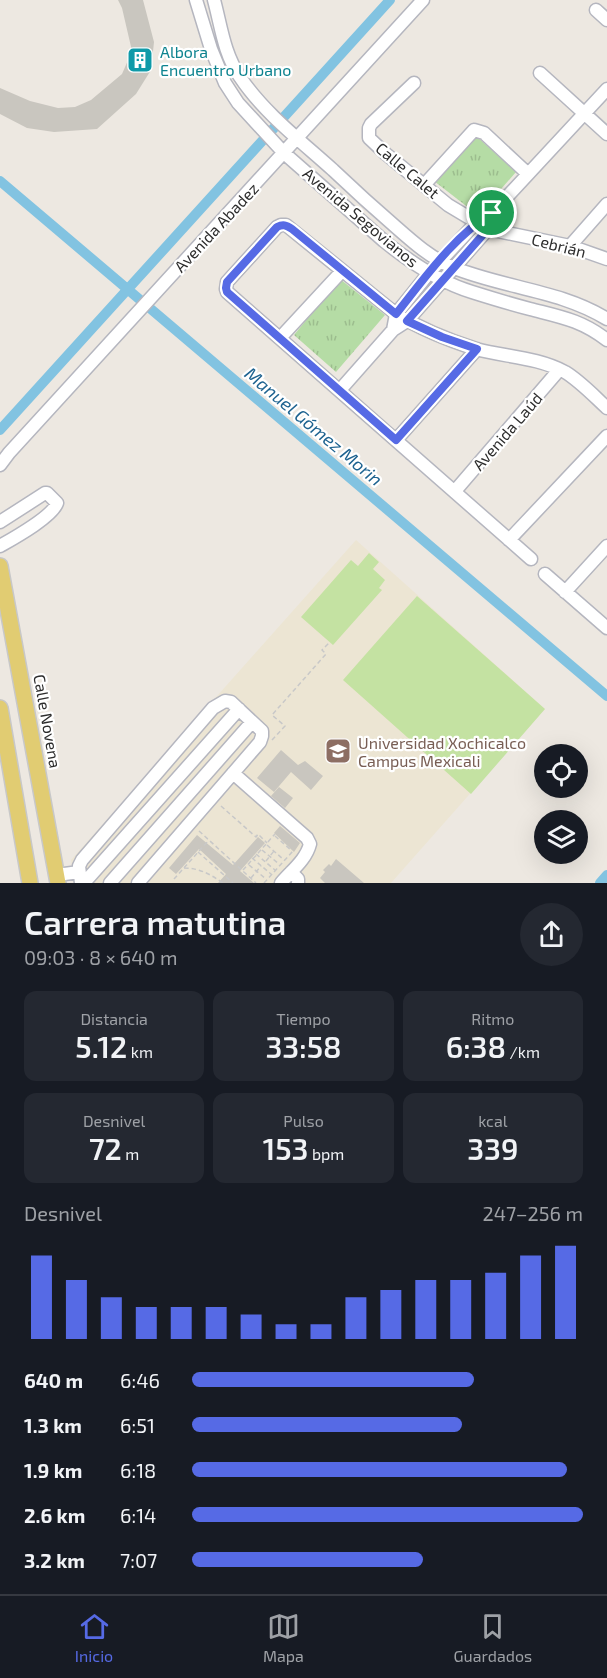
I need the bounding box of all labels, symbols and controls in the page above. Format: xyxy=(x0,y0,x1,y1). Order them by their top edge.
place label: Albora Encuentro Urbano xyxy=(160,42,291,79)
building icon: Albora Encuentro Urbano xyxy=(125,45,155,75)
street label: Calle Calet xyxy=(372,138,444,202)
street label: Avenida Segovianos xyxy=(300,163,422,271)
street label: Avenida Abadez xyxy=(170,179,262,275)
pin xyxy=(466,187,517,238)
icon: arrive xyxy=(475,196,508,229)
street label: Cebrián xyxy=(530,229,588,261)
water label: Manuel Gómez Morin xyxy=(241,362,387,490)
street label: Avenida Laúd xyxy=(468,388,546,474)
street label: Calle Novena xyxy=(30,673,66,769)
place label: Universidad Xochicalco Campus Mexicali xyxy=(358,733,526,770)
school or university icon: Universidad Xochicalco Campus Mexicali xyxy=(323,736,353,766)
map controls xyxy=(534,744,588,864)
button: locate xyxy=(534,744,588,798)
button: layers xyxy=(534,810,588,864)
text: Carrera matutina xyxy=(24,902,286,942)
button: share xyxy=(520,903,583,966)
text: 09:03 · 8 × 640 m xyxy=(24,945,178,969)
text: Distancia xyxy=(80,1009,148,1028)
text: Tiempo xyxy=(276,1009,331,1028)
text: Ritmo xyxy=(471,1009,514,1028)
text: 5.12 xyxy=(75,1028,127,1064)
text: 33:58 xyxy=(265,1028,341,1064)
text: 6:38 xyxy=(446,1028,506,1064)
text: km xyxy=(127,1042,153,1061)
text: /km xyxy=(506,1042,540,1061)
text: Desnivel xyxy=(83,1111,145,1130)
text: Pulso xyxy=(283,1111,324,1130)
text: kcal xyxy=(478,1111,507,1130)
text: 72 xyxy=(89,1130,122,1166)
text: 153 xyxy=(263,1130,308,1166)
text: 339 xyxy=(467,1130,518,1166)
text: m xyxy=(122,1144,139,1163)
text: bpm xyxy=(308,1144,344,1163)
text: Desnivel xyxy=(24,1201,102,1225)
text: 247–256 m xyxy=(482,1201,583,1225)
text: 640 m xyxy=(24,1368,83,1392)
text: 6:46 xyxy=(120,1368,160,1392)
text: 1.3 km xyxy=(24,1413,82,1437)
text: 6:51 xyxy=(120,1413,155,1437)
text: 1.9 km xyxy=(24,1458,82,1482)
text: 6:18 xyxy=(120,1458,156,1482)
text: 2.6 km xyxy=(24,1503,85,1527)
text: 6:14 xyxy=(120,1503,156,1527)
text: 3.2 km xyxy=(24,1548,85,1572)
text: 7:07 xyxy=(120,1548,157,1572)
tab: Inicio xyxy=(75,1610,113,1665)
tab: Mapa xyxy=(263,1610,304,1665)
tab: Guardados xyxy=(454,1610,532,1665)

